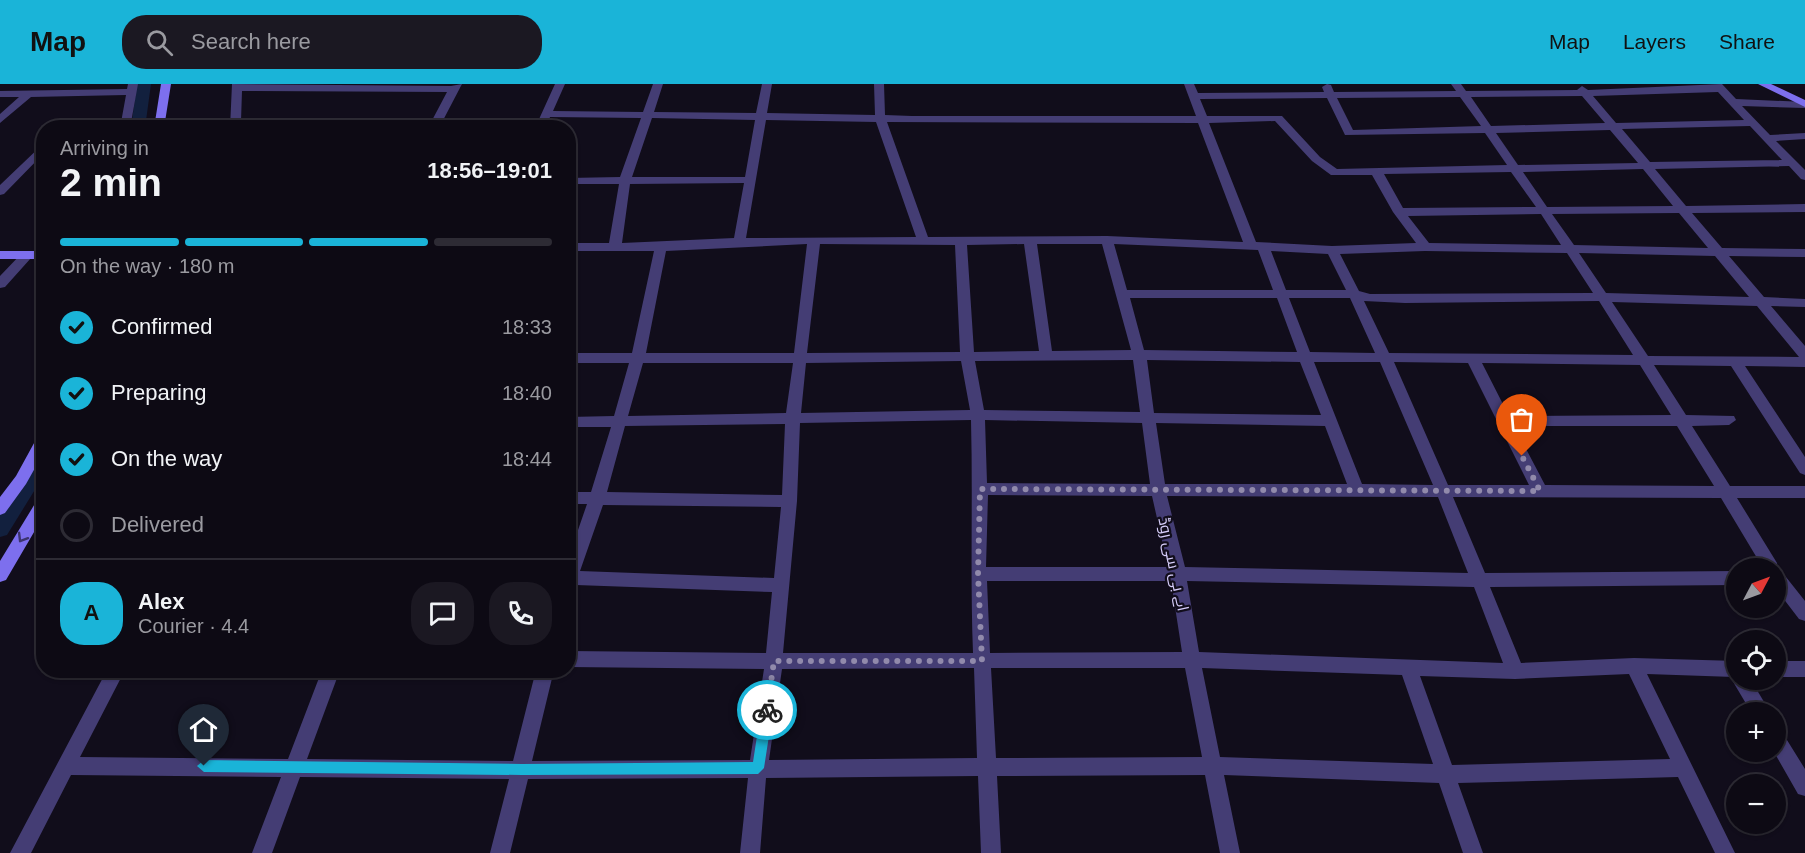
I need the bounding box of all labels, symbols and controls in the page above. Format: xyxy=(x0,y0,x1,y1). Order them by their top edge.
search box xyxy=(122,15,542,69)
text: Map xyxy=(30,26,86,57)
icon: search xyxy=(143,26,176,59)
text: Search here xyxy=(191,29,311,54)
text: Map xyxy=(1549,30,1590,53)
text: Layers xyxy=(1623,30,1686,53)
text: Share xyxy=(1719,30,1775,53)
text: Arriving in xyxy=(60,137,149,159)
text: 18:56–19:01 xyxy=(427,158,552,183)
text: 2 min xyxy=(60,161,162,204)
text: On the way · 180 m xyxy=(60,255,235,277)
icon: check xyxy=(60,311,93,344)
text: Confirmed xyxy=(111,314,212,339)
text: 18:33 xyxy=(502,316,552,338)
icon: check xyxy=(60,377,93,410)
text: Preparing xyxy=(111,380,206,405)
text: 18:40 xyxy=(502,382,552,404)
pin xyxy=(1496,394,1547,456)
icon: bag xyxy=(1505,403,1538,436)
icon: check xyxy=(60,443,93,476)
text: On the way xyxy=(111,446,222,471)
text: 18:44 xyxy=(502,448,552,470)
text: Delivered xyxy=(111,512,204,537)
street label: اے بی سی روڈ xyxy=(1153,516,1192,613)
one-way arrow xyxy=(17,532,29,542)
north arrow xyxy=(1726,558,1786,618)
map controls xyxy=(1726,558,1786,834)
button: chat xyxy=(411,582,474,645)
button: phone xyxy=(489,582,552,645)
text: Alex xyxy=(138,589,184,614)
text: A xyxy=(84,600,99,625)
text: Courier · 4.4 xyxy=(138,615,249,637)
button: locate xyxy=(1726,630,1786,690)
courier xyxy=(737,680,797,740)
icon: bike xyxy=(751,694,784,727)
button: + xyxy=(1726,702,1786,762)
pin xyxy=(178,704,229,766)
icon: home xyxy=(187,713,220,746)
button: − xyxy=(1726,774,1786,834)

